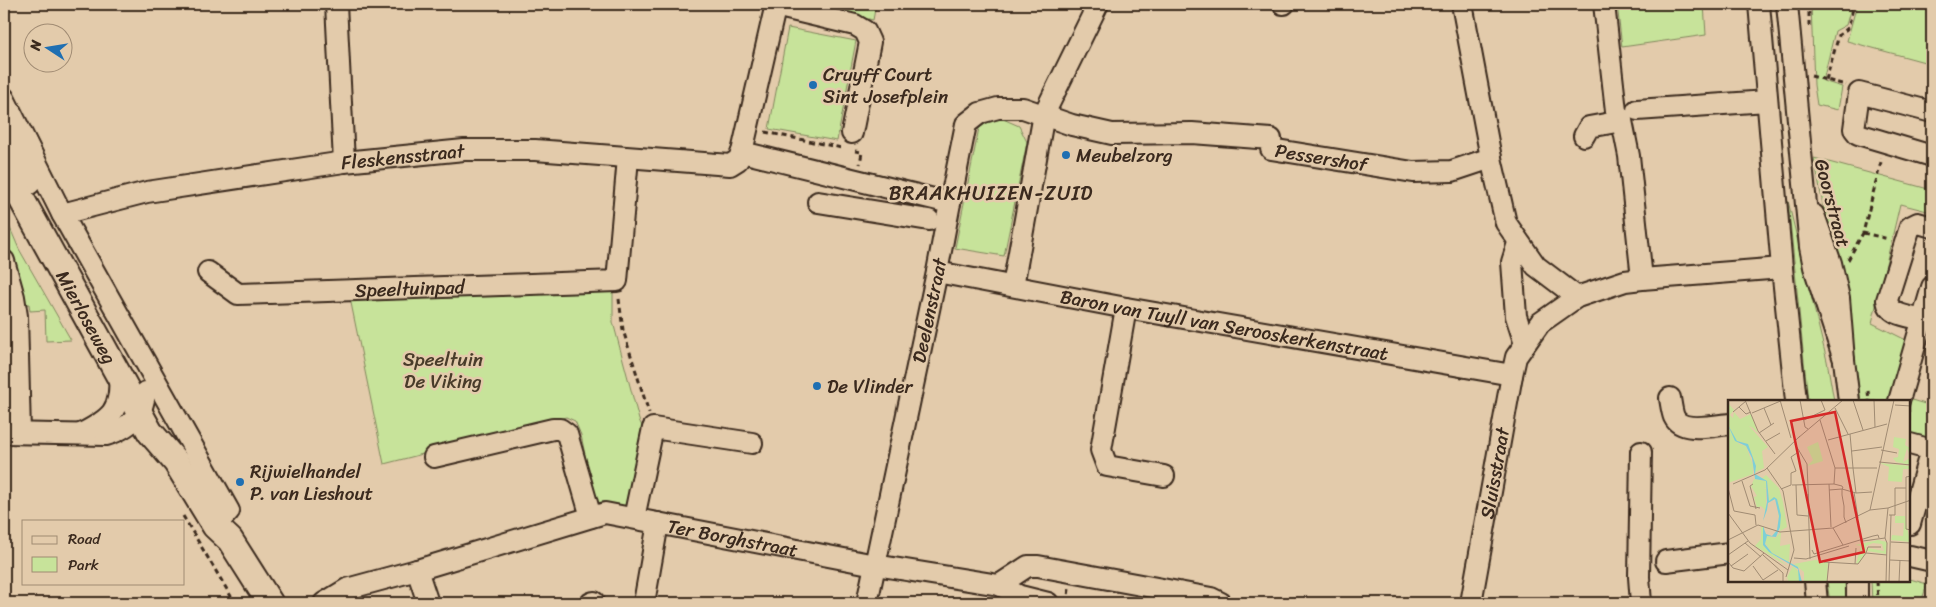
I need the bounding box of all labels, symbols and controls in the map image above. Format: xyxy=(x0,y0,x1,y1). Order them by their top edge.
north arrow xyxy=(22,22,72,72)
text: N xyxy=(22,38,49,54)
place label: Cruyff Court Sint Josefplein xyxy=(823,58,948,113)
marker: Cruyff Court Sint Josefplein xyxy=(807,79,819,91)
street label: Fleskensstraat xyxy=(339,134,467,179)
street label: Pessershof xyxy=(1273,134,1371,182)
place label: Meubelzorg xyxy=(1076,139,1173,172)
marker: Meubelzorg xyxy=(1060,149,1072,161)
street label: Goorstraat xyxy=(1805,155,1860,251)
district label: BRAAKHUIZEN-ZUID xyxy=(889,176,1093,211)
street label: Deelenstraat xyxy=(902,254,957,366)
street label: Mierloseweg xyxy=(47,264,126,371)
street label: Speeltuinpad xyxy=(354,270,467,307)
street label: Baron van Tuyll van Serooskerkenstraat xyxy=(1057,280,1391,370)
park label: Speeltuin De Viking xyxy=(403,343,483,398)
place label: De Vlinder xyxy=(827,370,913,403)
marker: De Vlinder xyxy=(811,380,823,392)
inset map xyxy=(1728,400,1911,582)
street label: Sluisstraat xyxy=(1470,424,1519,521)
place label: Rijwielhandel P. van Lieshout xyxy=(250,455,373,510)
marker: Rijwielhandel P. van Lieshout xyxy=(234,476,246,488)
street label: Ter Borghstraat xyxy=(665,509,801,567)
legend xyxy=(22,520,185,584)
text: Road xyxy=(68,526,101,552)
text: Park xyxy=(68,552,99,578)

